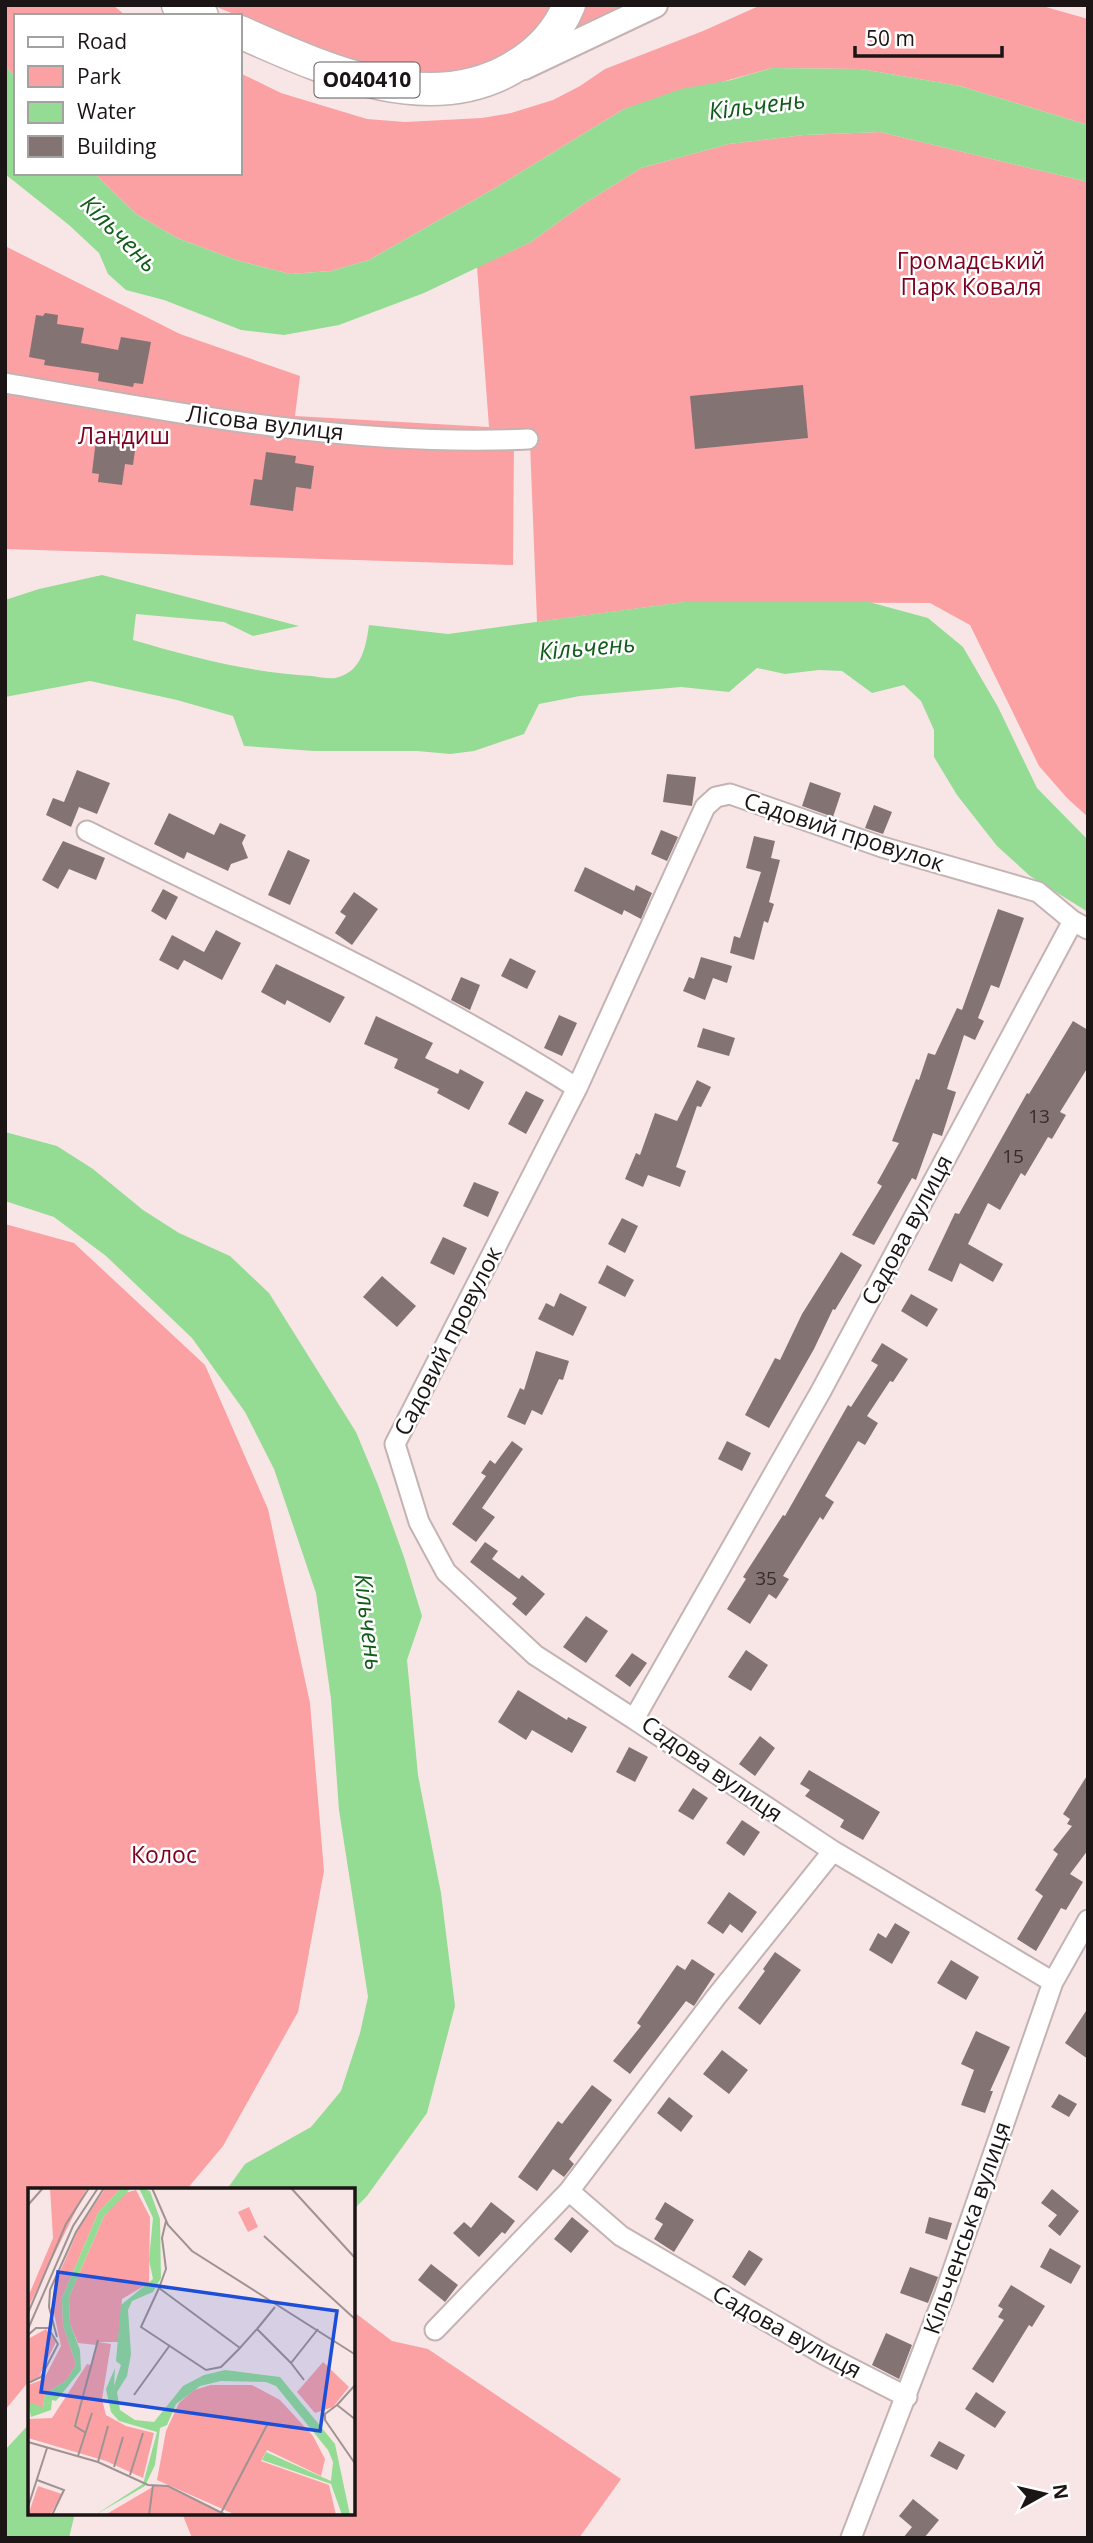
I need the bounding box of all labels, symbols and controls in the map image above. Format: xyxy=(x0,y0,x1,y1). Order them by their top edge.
legend xyxy=(14,14,242,175)
scale bar xyxy=(855,14,1002,58)
text: 50 m xyxy=(866,24,915,52)
text: Road xyxy=(77,27,127,55)
text: Park xyxy=(77,62,121,90)
road number: О040410 xyxy=(314,62,420,98)
water label: Кільчень xyxy=(707,82,807,127)
text: Water xyxy=(77,97,136,125)
text: Building xyxy=(77,132,156,160)
water label: Кільчень xyxy=(74,187,166,279)
park label: Громадський Парк Коваля xyxy=(897,244,1045,302)
street label: Лісова вулиця xyxy=(185,396,346,448)
park label: Ландиш xyxy=(78,419,170,451)
water label: Кільчень xyxy=(537,626,637,667)
street label: Садовий провулок xyxy=(740,784,949,879)
house number: 13 xyxy=(1028,1103,1050,1129)
house number: 15 xyxy=(1002,1143,1024,1169)
street label: Садова вулиця xyxy=(853,1149,959,1310)
street label: Садовий провулок xyxy=(386,1240,509,1441)
house number: 35 xyxy=(755,1565,777,1591)
water label: Кільчень xyxy=(347,1572,392,1672)
street label: Садова вулиця xyxy=(635,1707,790,1829)
park label: Колос xyxy=(131,1838,197,1870)
street label: Кільченська вулиця xyxy=(915,2117,1017,2338)
inset map xyxy=(28,2188,355,2515)
street label: Садова вулиця xyxy=(707,2277,868,2385)
north arrow xyxy=(1009,2459,1079,2529)
text: N xyxy=(1047,2482,1075,2501)

